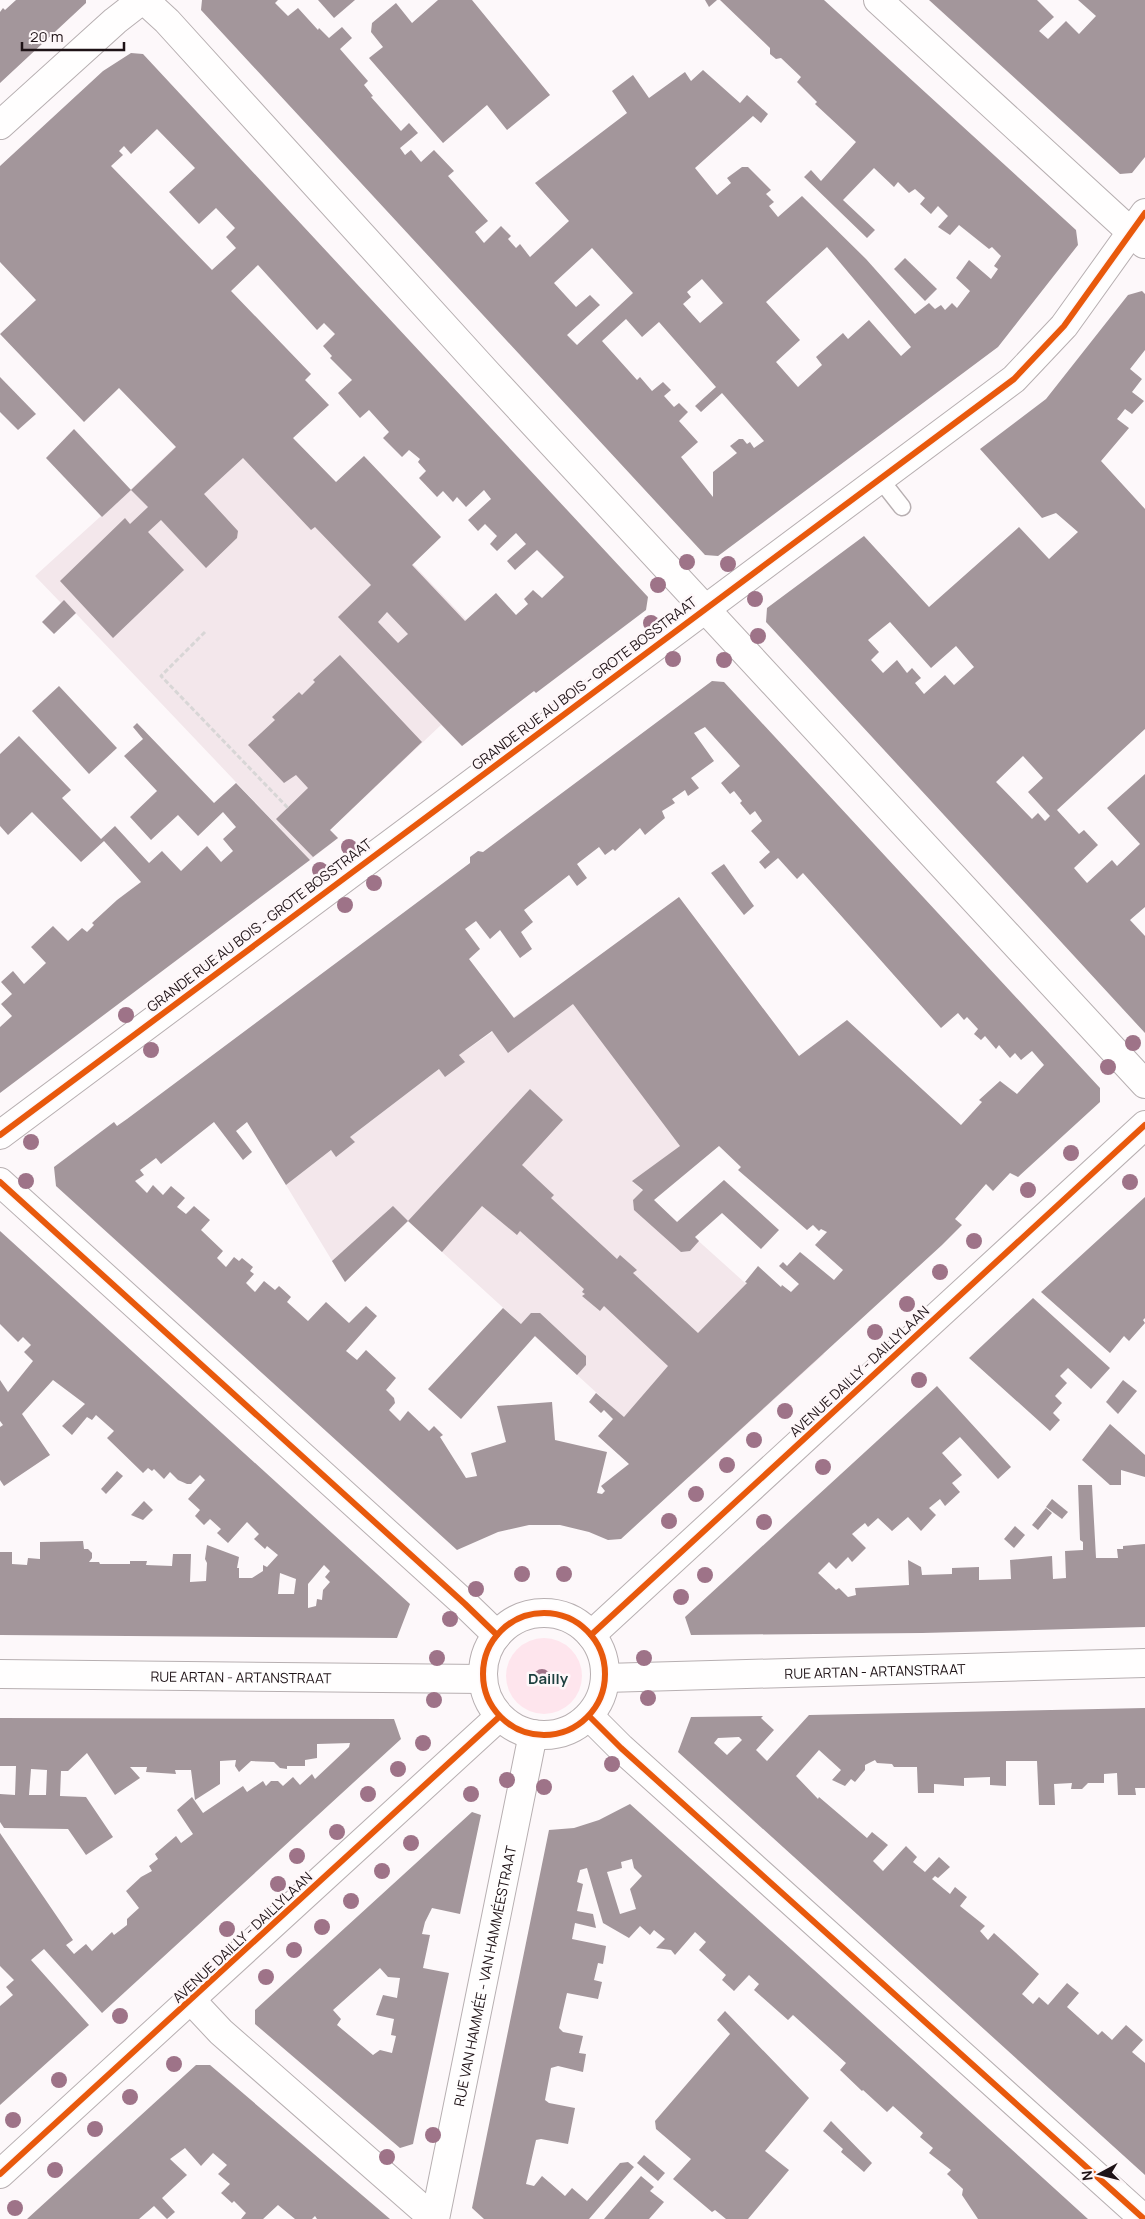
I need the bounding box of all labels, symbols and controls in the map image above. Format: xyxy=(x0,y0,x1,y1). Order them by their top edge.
scale bar xyxy=(22,20,125,52)
text: 20 m xyxy=(30,26,63,47)
street label: GRANDE RUE AU BOIS - GROTE BOSSTRAAT xyxy=(468,592,701,774)
street label: GRANDE RUE AU BOIS - GROTE BOSSTRAAT xyxy=(143,834,376,1016)
street label: AVENUE DAILLY - DAILLYLAAN xyxy=(785,1301,933,1441)
street label: RUE ARTAN - ARTANSTRAAT xyxy=(784,1658,966,1683)
street label: RUE ARTAN - ARTANSTRAAT xyxy=(150,1666,332,1687)
district label: Dailly xyxy=(528,1668,569,1689)
street label: RUE VAN HAMMÉE - VAN HAMMÉESTRAAT xyxy=(448,1843,520,2108)
street label: AVENUE DAILLY - DAILLYLAAN xyxy=(168,1867,316,2007)
north arrow xyxy=(1075,2149,1125,2199)
text: N xyxy=(1077,2169,1097,2182)

